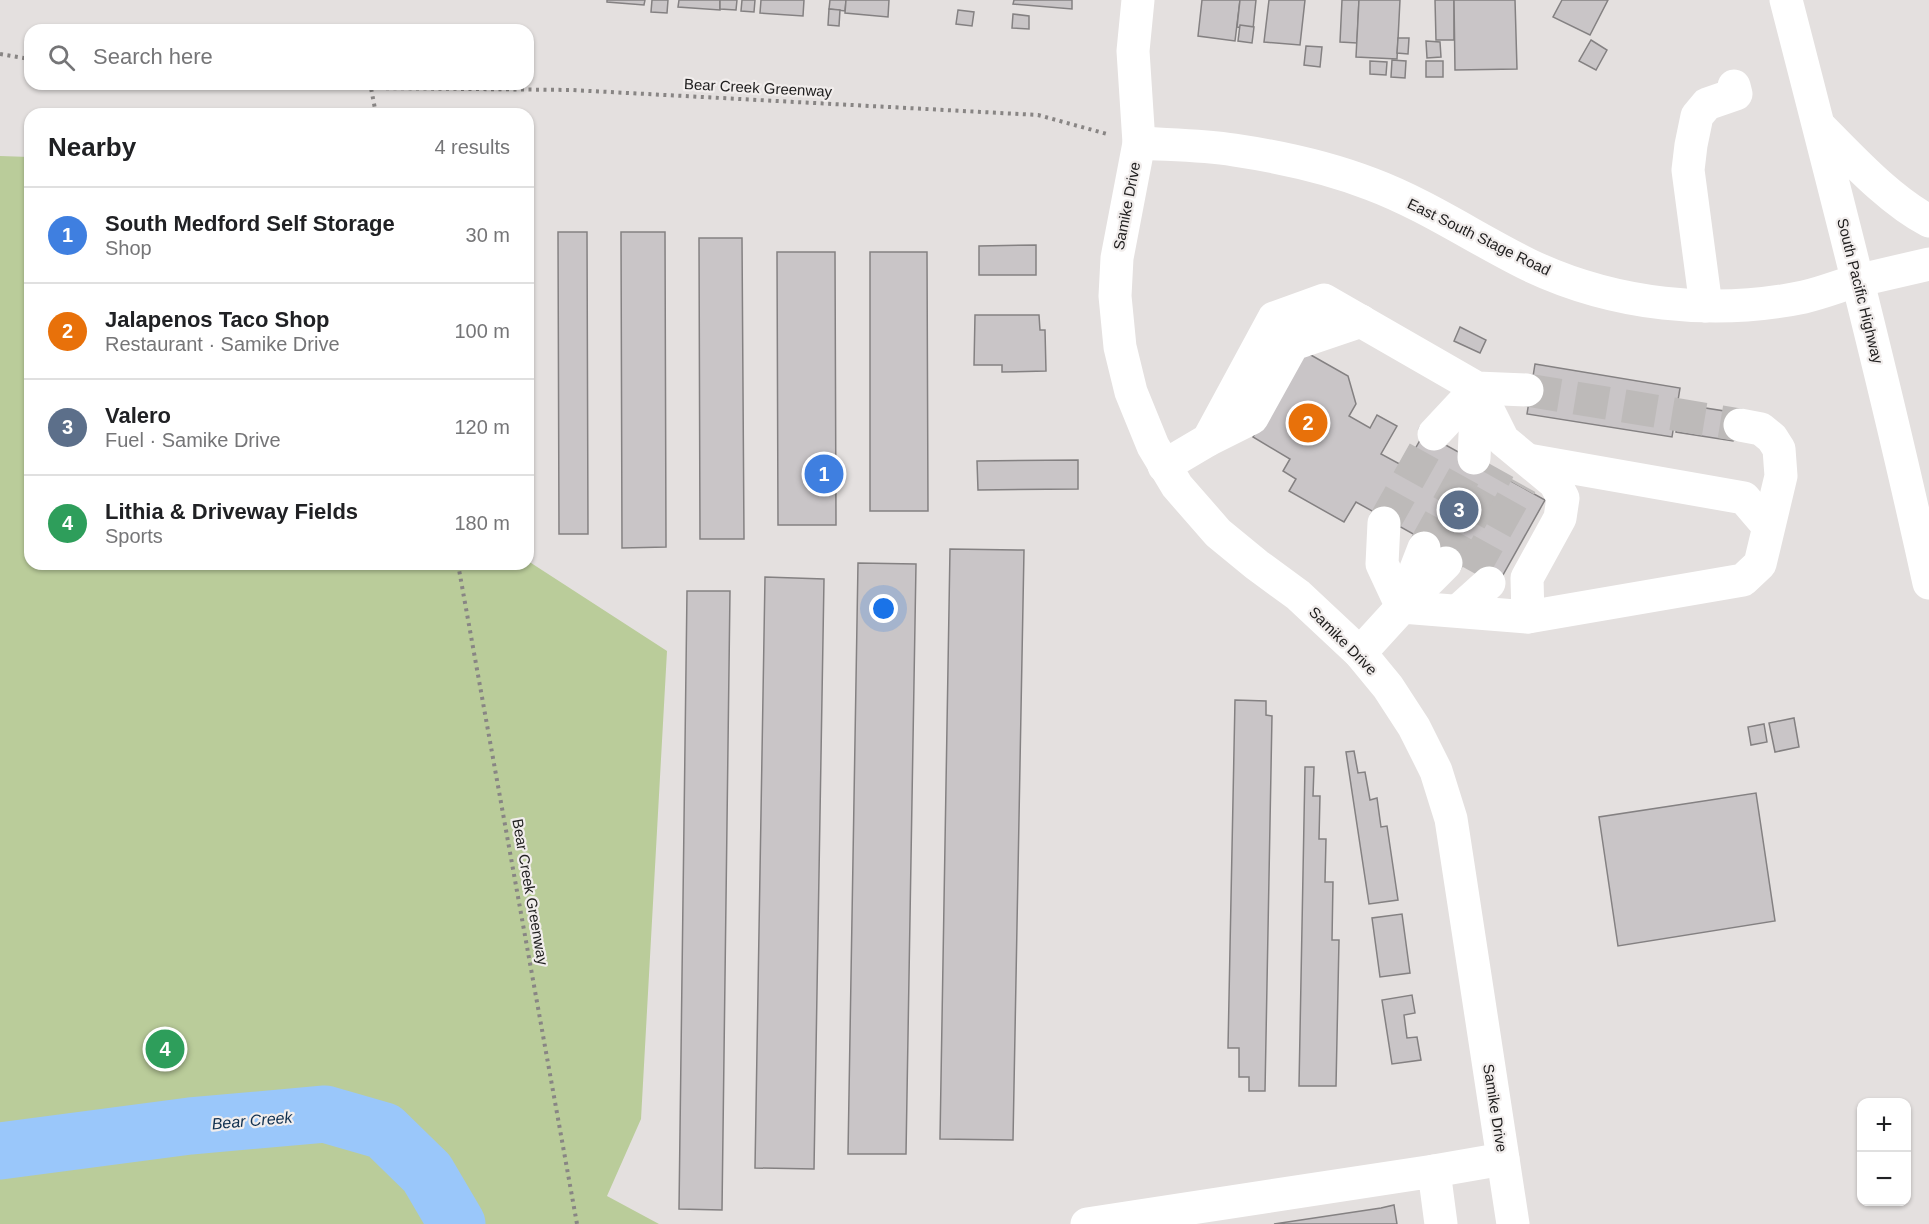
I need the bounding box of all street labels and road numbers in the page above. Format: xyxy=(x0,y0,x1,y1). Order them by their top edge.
street label: Bear Creek Greenway xyxy=(683,75,833,100)
street label: Samike Drive xyxy=(1110,161,1143,251)
street label: East South Stage Road xyxy=(1405,195,1553,279)
street label: South Pacific Highway xyxy=(1834,216,1887,366)
street label: Samike Drive xyxy=(1306,603,1381,678)
street label: Bear Creek Greenway xyxy=(509,817,552,967)
street label: Samike Drive xyxy=(1480,1063,1511,1153)

